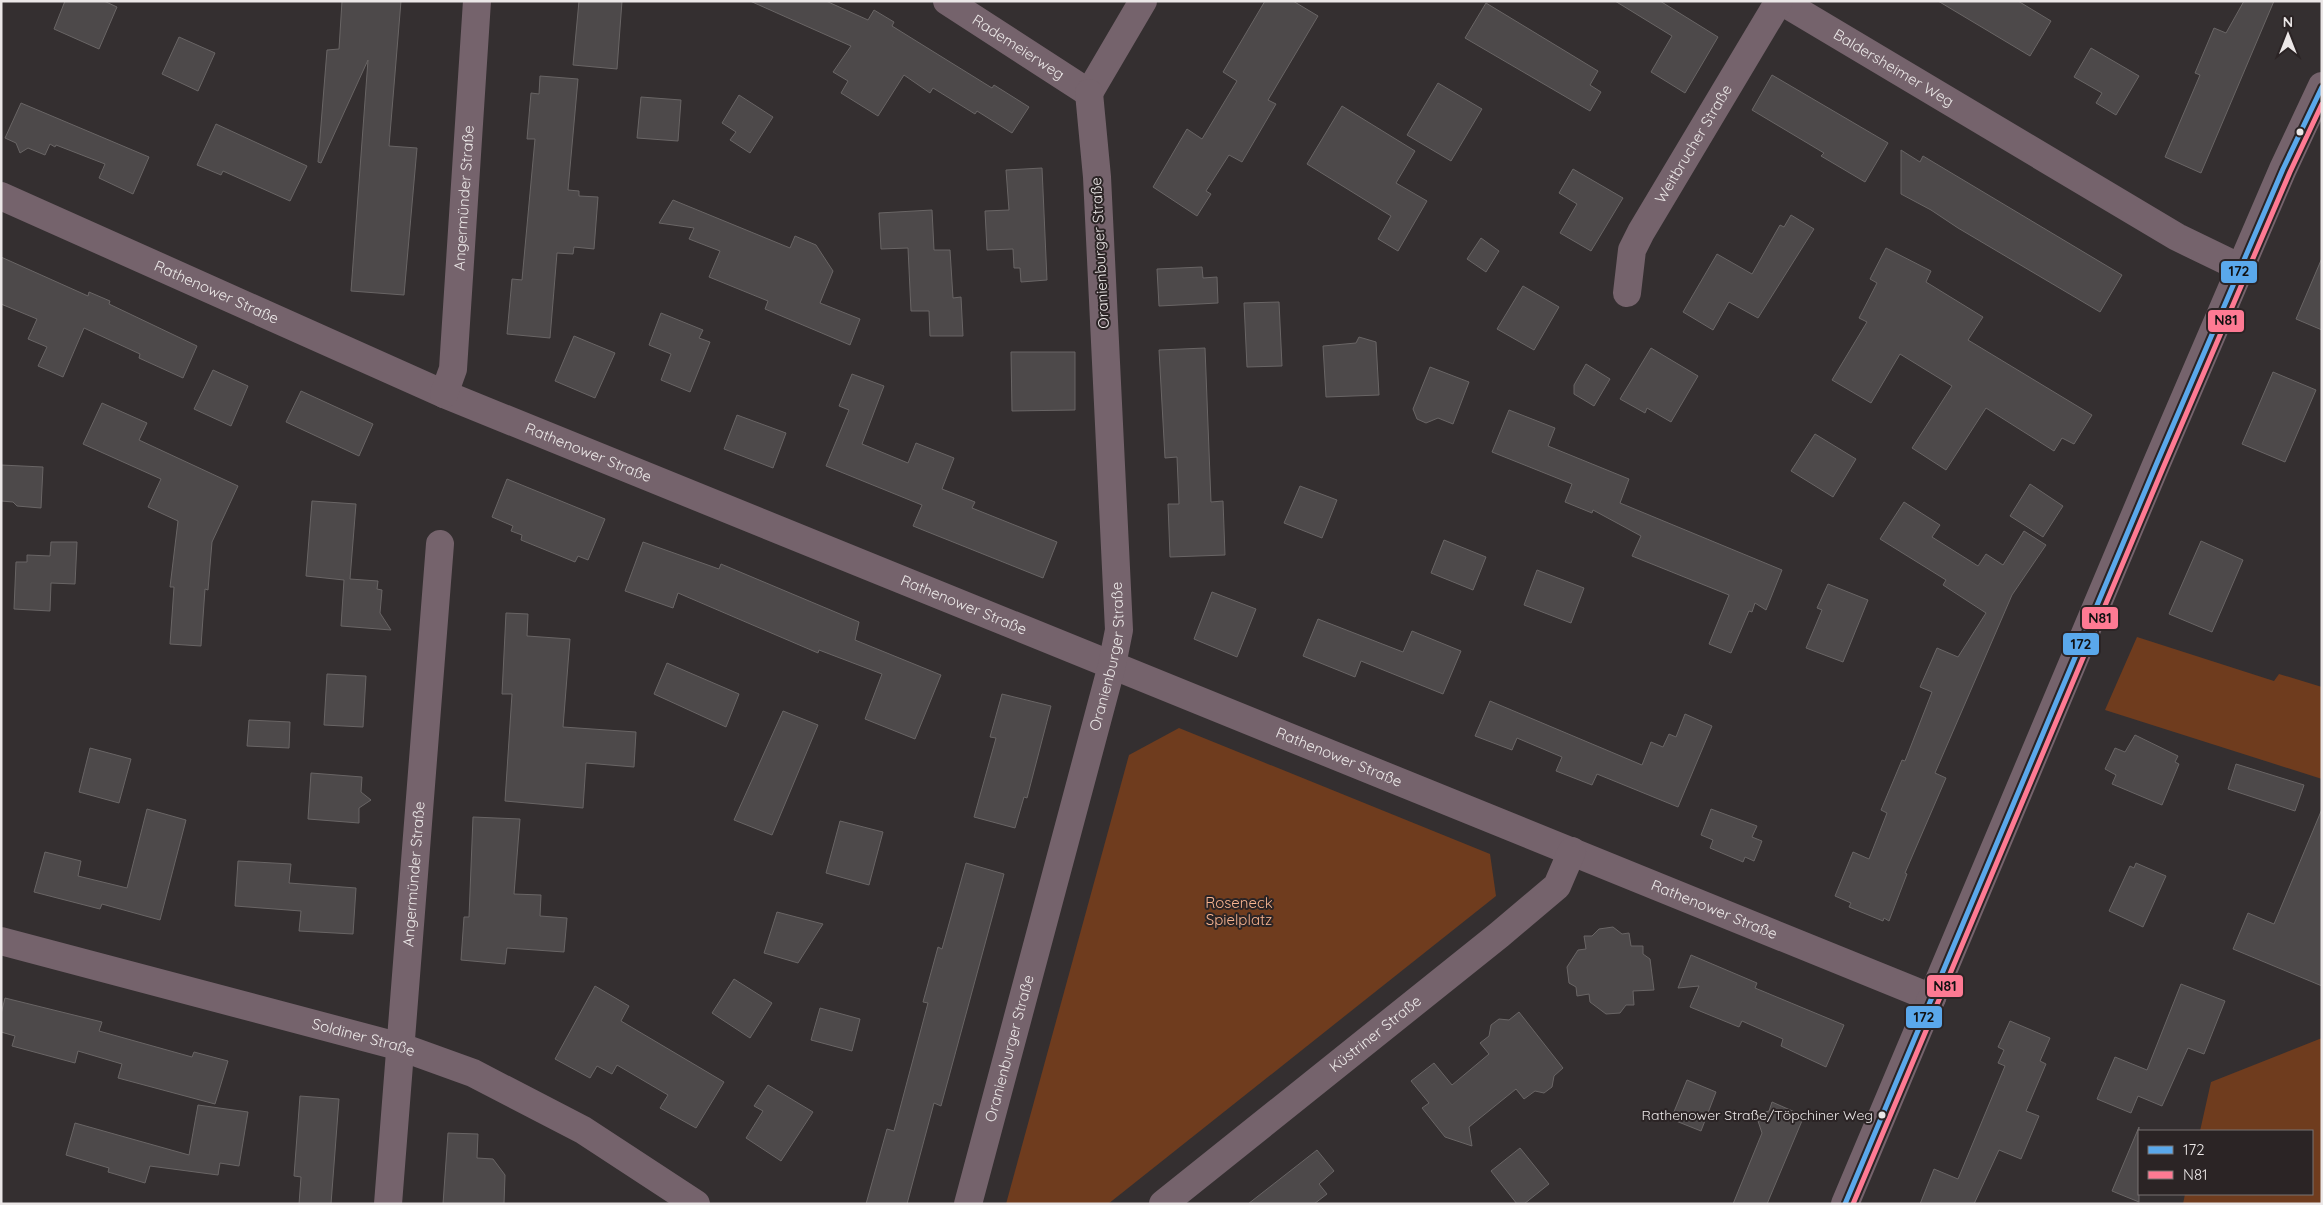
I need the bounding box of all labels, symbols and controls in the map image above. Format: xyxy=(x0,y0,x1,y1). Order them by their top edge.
street label: Rademeierweg xyxy=(969,10,1068,84)
north arrow xyxy=(2263,10,2313,60)
text: N xyxy=(2283,13,2293,31)
street label: Baldersheimer Weg xyxy=(1830,24,1957,111)
street label: Weitbrucher Straße xyxy=(1650,81,1736,206)
street label: Angermünder Straße xyxy=(449,124,478,271)
unlabelled marker xyxy=(2295,127,2305,137)
street label: Oranienburger Straße xyxy=(1086,177,1113,329)
street label: Rathenower Straße xyxy=(151,256,282,328)
line badge: 172 xyxy=(2220,260,2258,284)
text: 172 xyxy=(2228,262,2250,280)
line badge: N81 xyxy=(2207,309,2245,333)
text: N81 xyxy=(2214,311,2238,329)
street label: Rathenower Straße xyxy=(523,418,654,486)
street label: Rathenower Straße xyxy=(898,570,1030,639)
street label: Oranienburger Straße xyxy=(1085,581,1128,733)
line badge: N81 xyxy=(2081,606,2119,630)
text: N81 xyxy=(2088,609,2112,627)
line badge: 172 xyxy=(2062,632,2100,656)
text: 172 xyxy=(2070,635,2092,653)
street label: Rathenower Straße xyxy=(1273,723,1405,791)
street label: Angermünder Straße xyxy=(398,801,429,947)
street label: Rathenower Straße xyxy=(1648,875,1780,943)
park label: Roseneck Spielplatz xyxy=(1205,893,1273,929)
street label: Oranienburger Straße xyxy=(980,973,1038,1124)
line badge: N81 xyxy=(1926,974,1964,998)
text: N81 xyxy=(1933,977,1957,995)
street label: Küstriner Straße xyxy=(1325,991,1425,1076)
line badge: 172 xyxy=(1905,1005,1943,1029)
text: 172 xyxy=(1913,1008,1935,1026)
street label: Soldiner Straße xyxy=(310,1014,418,1060)
place label: Rathenower Straße/Töpchiner Weg xyxy=(1642,1106,1873,1124)
marker: Rathenower Straße/Töpchiner Weg xyxy=(1877,1110,1887,1120)
legend xyxy=(2138,1130,2313,1195)
text: 172 xyxy=(2183,1140,2205,1159)
text: N81 xyxy=(2183,1165,2208,1184)

